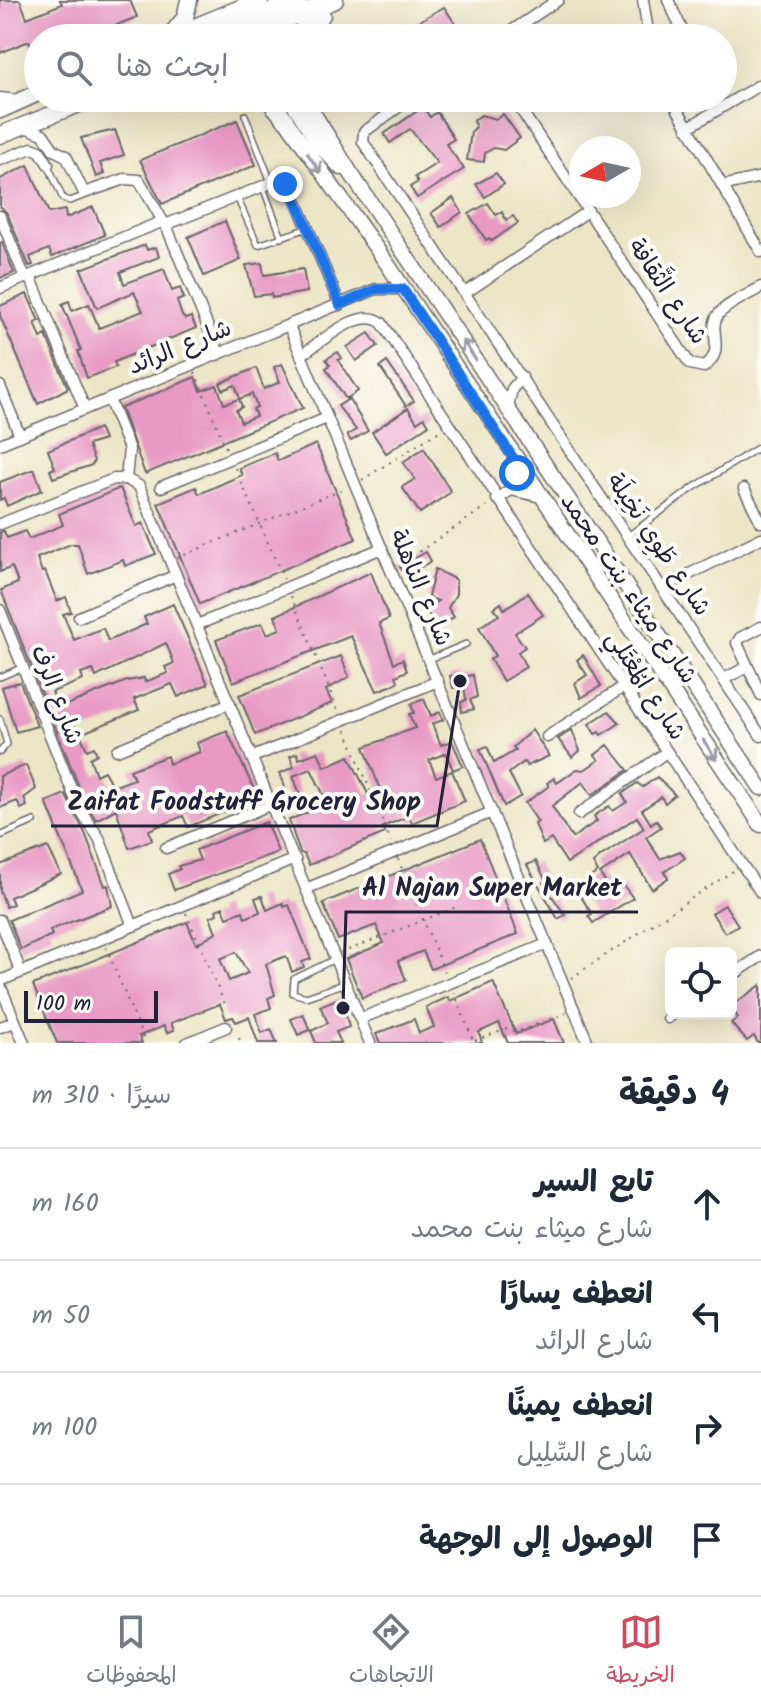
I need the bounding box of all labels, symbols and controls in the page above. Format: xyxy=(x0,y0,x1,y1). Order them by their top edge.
search box xyxy=(24,24,737,112)
text: ابحث هنا xyxy=(116,44,228,92)
icon: search xyxy=(52,46,96,90)
north arrow xyxy=(569,136,641,208)
one-way arrow xyxy=(306,152,323,174)
route end xyxy=(267,166,303,202)
street label: شارع الثَّقافة xyxy=(617,231,717,353)
street label: شارع الرائد xyxy=(122,310,238,386)
one-way arrow xyxy=(461,340,477,362)
route start xyxy=(499,455,535,491)
street label: شارع طَوِي نَخِيلَة xyxy=(595,465,721,625)
street label: شارع ميثاء بنت محمد xyxy=(549,485,707,693)
street label: شارع الناهلة xyxy=(378,523,462,653)
street label: شارع المُعْتَلي xyxy=(595,623,695,749)
street label: شارع الرف xyxy=(19,639,93,751)
one-way arrow xyxy=(702,739,718,761)
callout: Zaifat Foodstuff Grocery Shop xyxy=(51,776,437,826)
text: Zaifat Foodstuff Grocery Shop xyxy=(67,782,421,824)
callout: Al Najan Super Market xyxy=(346,862,638,912)
text: Al Najan Super Market xyxy=(362,868,622,910)
map controls xyxy=(665,947,737,1019)
button: locate xyxy=(665,947,737,1019)
scale bar xyxy=(24,987,158,1023)
text: 100 m xyxy=(36,987,91,1022)
text: 4 دقيقة xyxy=(619,1068,729,1122)
text: سيرًا · 310 m xyxy=(32,1075,171,1117)
text: تابع السير xyxy=(535,1159,653,1207)
icon: ahead xyxy=(685,1182,729,1226)
text: 160 m xyxy=(32,1183,99,1225)
text: شارع ميثاء بنت محمد xyxy=(411,1209,653,1251)
text: انعطف يسارًا xyxy=(500,1271,653,1319)
icon: left xyxy=(685,1294,729,1338)
text: 50 m xyxy=(32,1295,90,1337)
text: شارع الرائد xyxy=(535,1321,653,1363)
text: انعطف يمينًا xyxy=(507,1383,653,1431)
icon: right xyxy=(685,1406,729,1450)
text: 100 m xyxy=(32,1407,97,1449)
text: شارع السِّلِيل xyxy=(517,1433,653,1475)
text: الوصول إلى الوجهة xyxy=(419,1516,653,1564)
icon: arrive xyxy=(685,1518,729,1562)
tab: المحفوظات xyxy=(86,1610,177,1694)
tab: الاتجاهات xyxy=(349,1610,434,1694)
tab: الخريطة xyxy=(606,1610,675,1694)

